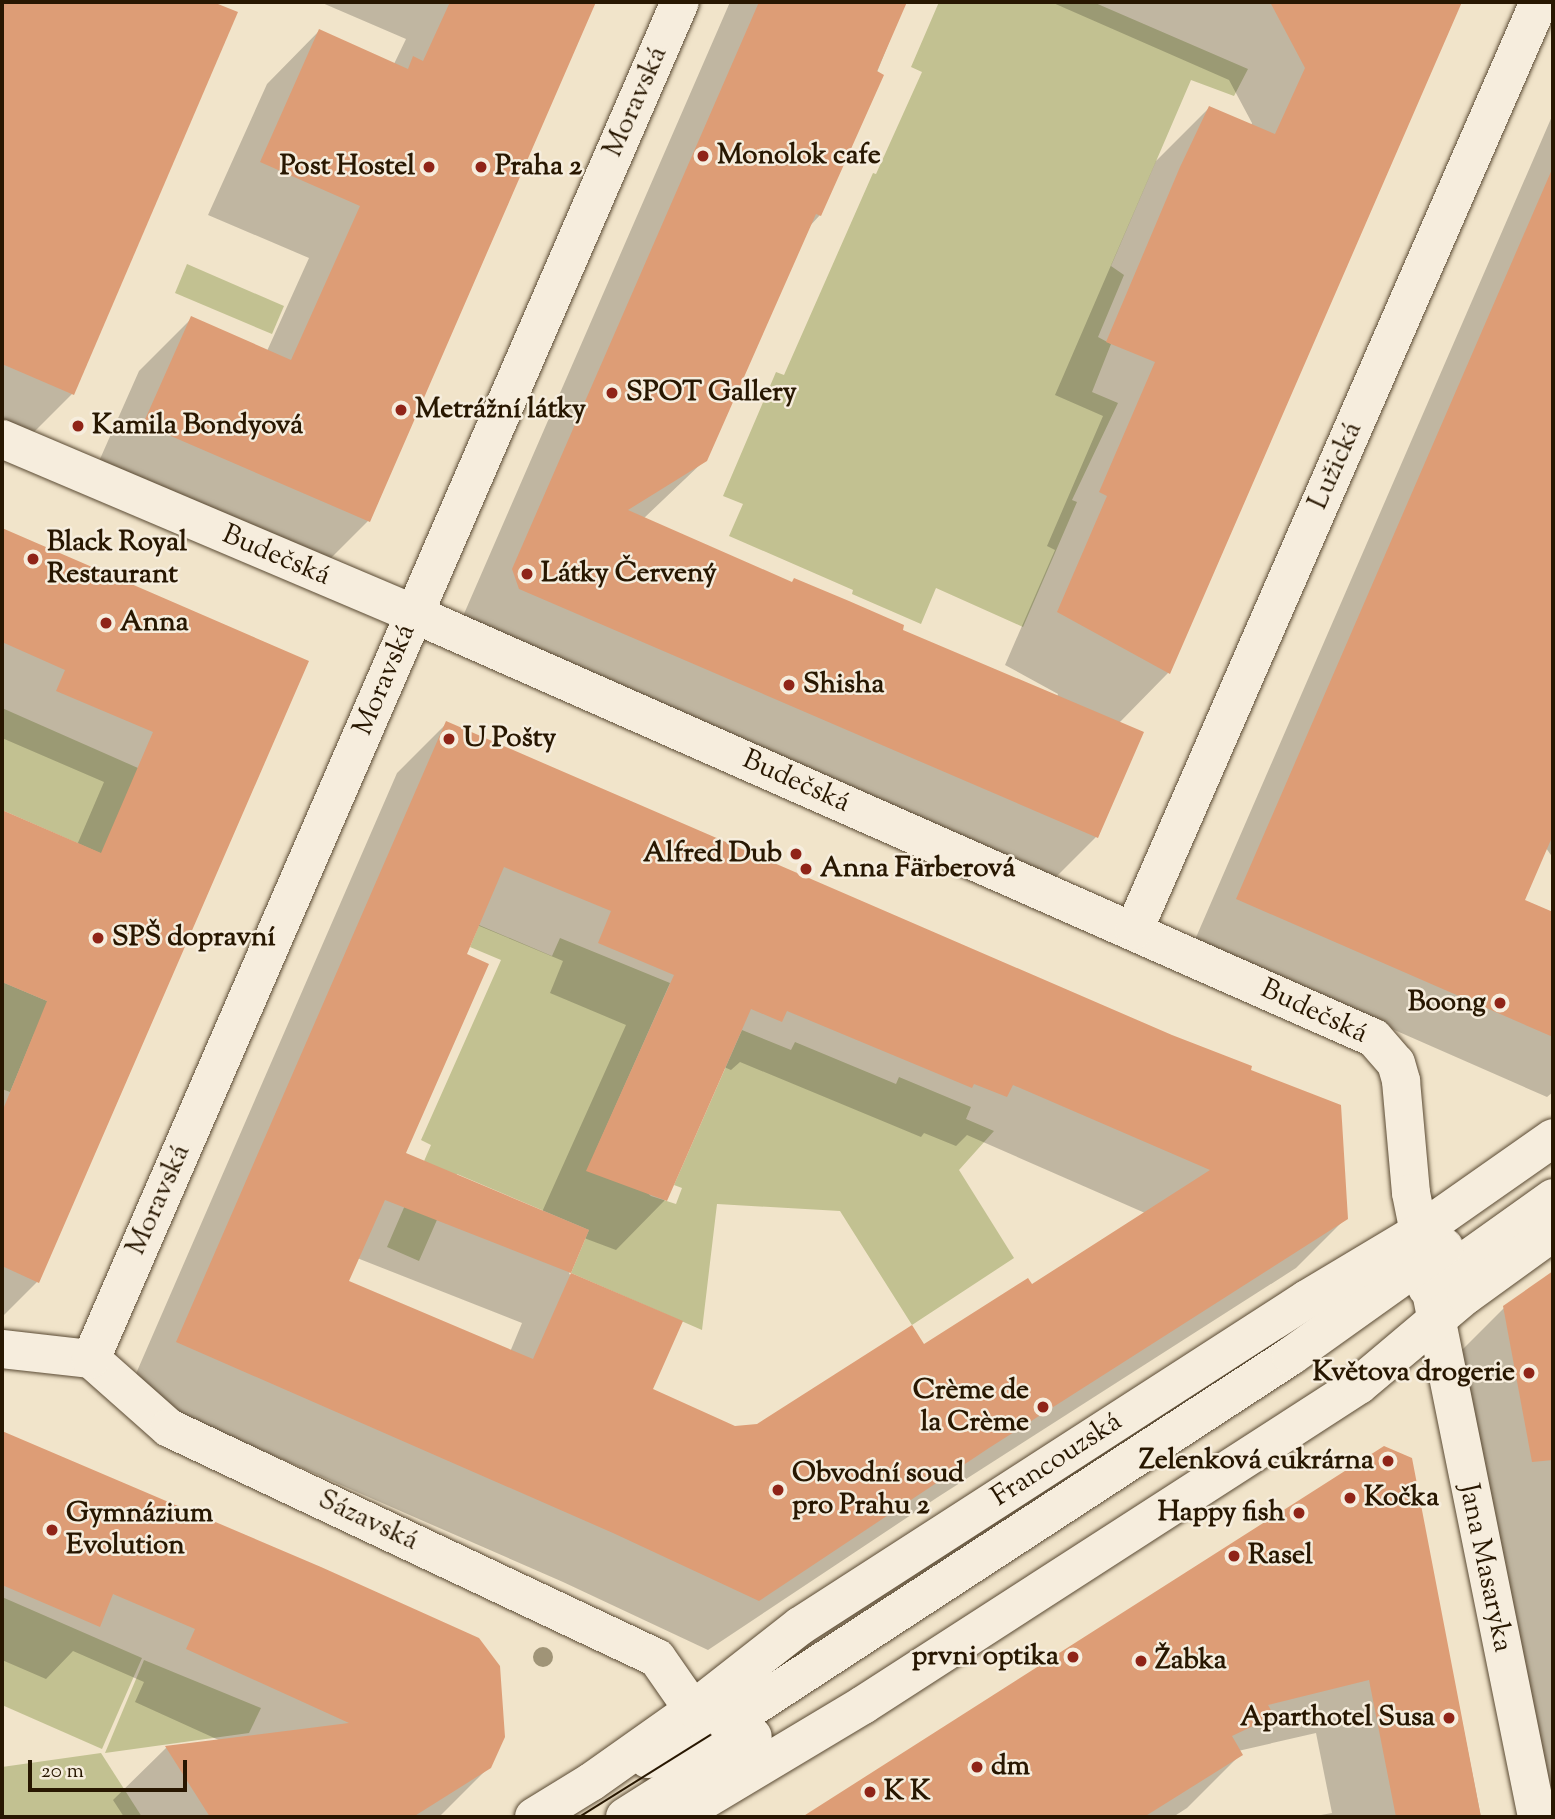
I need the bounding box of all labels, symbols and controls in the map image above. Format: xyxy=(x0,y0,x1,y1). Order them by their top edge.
street label: Moravská xyxy=(597,42,675,162)
place label: Monolok cafe xyxy=(717,139,881,173)
marker: Monolok cafe xyxy=(695,148,711,164)
place label: Post Hostel xyxy=(280,150,415,184)
place label: Praha 2 xyxy=(495,150,582,184)
marker: Post Hostel xyxy=(421,159,437,175)
marker: Praha 2 xyxy=(473,159,489,175)
place label: SPOT Gallery xyxy=(626,376,797,410)
marker: SPOT Gallery xyxy=(604,385,620,401)
place label: Metrážní látky xyxy=(415,393,586,427)
marker: Metrážní látky xyxy=(393,402,409,418)
place label: Kamila Bondyová xyxy=(92,409,303,443)
street label: Lužická xyxy=(1302,417,1370,515)
marker: Kamila Bondyová xyxy=(70,418,86,434)
street label: Budečská xyxy=(217,518,335,594)
place label: Black Royal Restaurant xyxy=(47,526,187,592)
marker: Black Royal Restaurant xyxy=(25,551,41,567)
place label: Látky Červený xyxy=(541,557,717,591)
marker: Látky Červený xyxy=(519,566,535,582)
place label: Anna xyxy=(120,606,189,640)
marker: Anna xyxy=(98,615,114,631)
street label: Moravská xyxy=(347,619,423,741)
place label: Shisha xyxy=(803,668,884,702)
marker: Shisha xyxy=(781,677,797,693)
place label: U Pošty xyxy=(463,722,556,756)
marker: U Pošty xyxy=(441,731,457,747)
street label: Budečská xyxy=(737,743,855,821)
place label: Alfred Dub xyxy=(643,837,782,871)
marker: Alfred Dub xyxy=(788,846,804,862)
place label: Anna Fӓrberová xyxy=(820,852,1015,886)
marker: Anna Fӓrberová xyxy=(798,861,814,877)
place label: SPŠ dopravní xyxy=(112,921,275,955)
marker: SPŠ dopravní xyxy=(90,930,106,946)
street label: Budečská xyxy=(1255,973,1373,1051)
place label: Boong xyxy=(1408,986,1486,1020)
marker: Boong xyxy=(1492,995,1508,1011)
street label: Moravská xyxy=(120,1140,198,1260)
place label: Květova drogerie xyxy=(1313,1356,1515,1390)
marker: Květova drogerie xyxy=(1521,1365,1537,1381)
place label: Crème de la Crème xyxy=(913,1374,1029,1440)
marker: Crème de la Crème xyxy=(1035,1399,1051,1415)
street label: Francouzská xyxy=(986,1405,1128,1515)
place label: Zelenková cukrárna xyxy=(1139,1444,1374,1478)
marker: Zelenková cukrárna xyxy=(1380,1453,1396,1469)
place label: Obvodní soud pro Prahu 2 xyxy=(792,1457,964,1523)
place label: Kočka xyxy=(1364,1481,1439,1515)
street label: Jana Masaryka xyxy=(1451,1481,1519,1655)
marker: Obvodní soud pro Prahu 2 xyxy=(770,1482,786,1498)
street label: Sázavská xyxy=(313,1483,423,1559)
marker: Kočka xyxy=(1342,1490,1358,1506)
place label: Happy fish xyxy=(1158,1496,1285,1530)
place label: Gymnázium Evolution xyxy=(66,1497,213,1563)
marker: Happy fish xyxy=(1291,1505,1307,1521)
marker: Gymnázium Evolution xyxy=(44,1522,60,1538)
place label: Rasel xyxy=(1248,1539,1313,1573)
marker: Rasel xyxy=(1226,1548,1242,1564)
place label: prvni optika xyxy=(912,1640,1059,1674)
place label: Žabka xyxy=(1155,1644,1227,1678)
marker: prvni optika xyxy=(1065,1649,1081,1665)
marker: Žabka xyxy=(1133,1653,1149,1669)
place label: Aparthotel Susa xyxy=(1240,1701,1435,1735)
marker: Aparthotel Susa xyxy=(1441,1710,1457,1726)
scale bar xyxy=(32,1745,191,1789)
place label: dm xyxy=(991,1750,1030,1784)
text: 20 m xyxy=(41,1757,84,1787)
marker: dm xyxy=(969,1759,985,1775)
place label: K K xyxy=(884,1775,931,1809)
marker: K K xyxy=(862,1784,878,1800)

